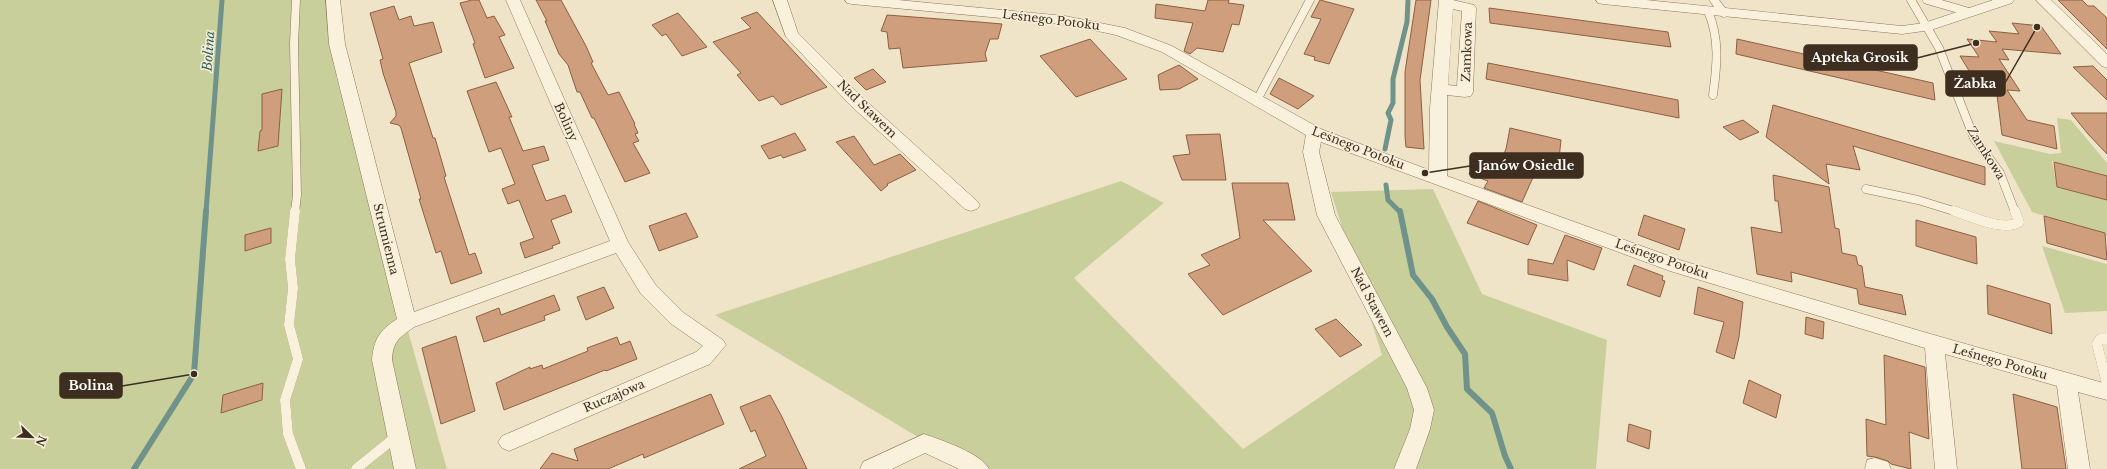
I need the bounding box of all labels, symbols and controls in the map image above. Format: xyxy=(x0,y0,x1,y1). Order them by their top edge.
street label: Leśnego Potoku xyxy=(1001,6,1101,33)
street label: Zamkowa xyxy=(1458,21,1475,82)
water label: Bolina xyxy=(199,30,218,73)
callout: Apteka Grosik xyxy=(1804,45,1917,70)
text: Apteka Grosik xyxy=(1810,49,1909,66)
callout: Żabka xyxy=(1946,71,2005,96)
text: Żabka xyxy=(1954,75,1997,92)
street label: Nad Stawem xyxy=(834,77,900,141)
street label: Boliny xyxy=(551,100,582,144)
street label: Leśnego Potoku xyxy=(1310,123,1407,172)
street label: Zamkowa xyxy=(1964,123,2009,182)
callout: Janów Osiedle xyxy=(1470,153,1583,178)
text: Janów Osiedle xyxy=(1475,157,1575,174)
street label: Strumienna xyxy=(370,202,403,276)
street label: Leśnego Potoku xyxy=(1613,235,1711,282)
street label: Nad Stawem xyxy=(1348,264,1397,339)
street label: Leśnego Potoku xyxy=(1951,341,2049,382)
callout: Bolina xyxy=(60,373,122,398)
street label: Ruczajowa xyxy=(581,376,647,415)
text: Bolina xyxy=(68,377,114,394)
north arrow xyxy=(12,417,52,457)
text: N xyxy=(32,433,50,449)

